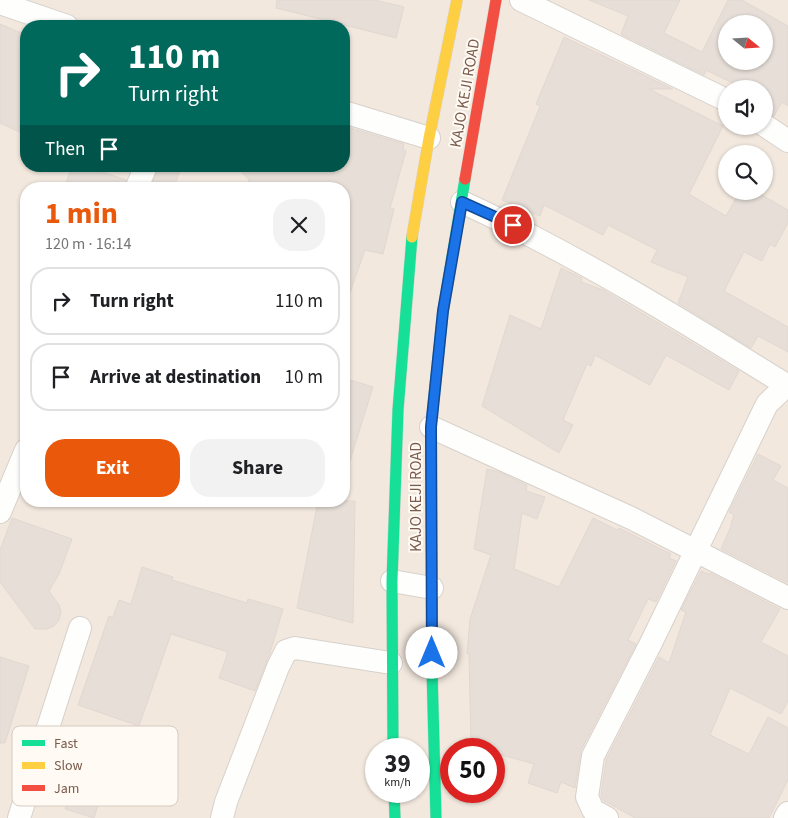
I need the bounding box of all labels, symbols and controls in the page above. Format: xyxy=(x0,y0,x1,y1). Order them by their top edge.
north arrow xyxy=(718,15,772,70)
map controls xyxy=(718,15,773,200)
text: 110 m xyxy=(128,32,220,82)
street label: KAJO KEJI ROAD xyxy=(445,37,485,149)
icon: right xyxy=(45,40,110,105)
text: Turn right xyxy=(128,78,218,110)
button: sound xyxy=(718,80,773,135)
icon: arrive xyxy=(95,135,123,163)
text: Then xyxy=(45,136,85,163)
button: search xyxy=(718,145,773,200)
text: 1 min xyxy=(45,192,118,235)
button: close xyxy=(273,199,325,251)
pin xyxy=(492,204,534,246)
icon: arrive xyxy=(499,211,527,239)
text: 120 m · 16:14 xyxy=(45,233,132,255)
icon: right xyxy=(47,287,75,315)
text: Turn right xyxy=(90,288,174,315)
text: 110 m xyxy=(275,288,323,315)
icon: arrive xyxy=(47,363,75,391)
text: Arrive at destination xyxy=(90,364,261,391)
text: 10 m xyxy=(285,364,323,391)
button: Exit xyxy=(45,439,180,497)
button: Share xyxy=(190,439,325,497)
street label: KAJO KEJI ROAD xyxy=(405,442,427,552)
position arrow xyxy=(405,626,457,678)
legend xyxy=(12,726,178,806)
text: Fast xyxy=(54,734,78,754)
speed limit sign: 50 xyxy=(440,738,505,803)
text: 39 xyxy=(384,746,411,782)
text: Slow xyxy=(54,756,83,776)
text: km/h xyxy=(384,774,411,791)
text: Jam xyxy=(54,779,79,799)

